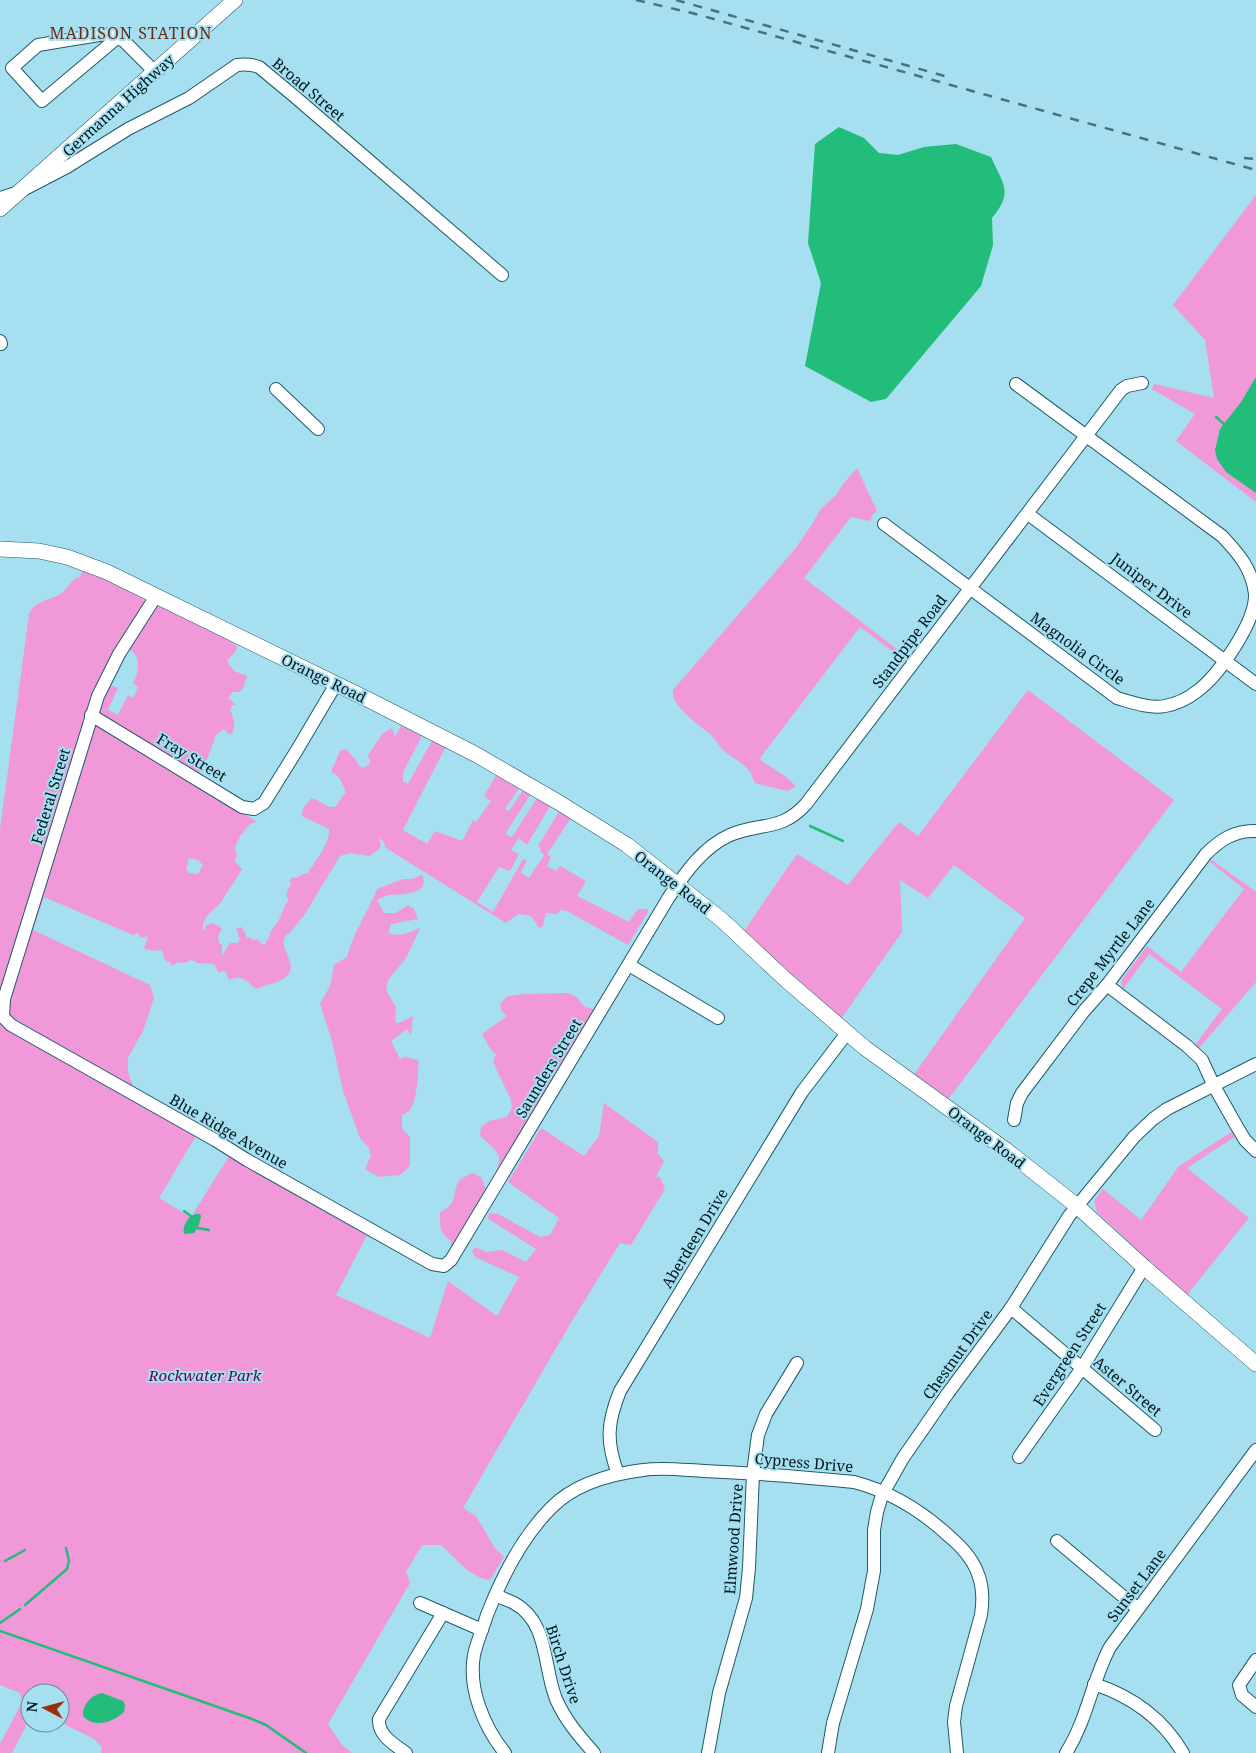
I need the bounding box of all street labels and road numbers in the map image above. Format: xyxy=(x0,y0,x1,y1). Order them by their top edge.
street label: Germanna Highway xyxy=(58,49,179,161)
street label: Broad Street xyxy=(269,53,349,125)
street label: Juniper Drive xyxy=(1106,547,1197,622)
street label: Standpipe Road xyxy=(867,590,951,692)
street label: Magnolia Circle xyxy=(1027,607,1129,689)
street label: Orange Road xyxy=(278,649,370,707)
street label: Fray Street xyxy=(153,728,231,786)
street label: Federal Street xyxy=(26,746,74,846)
street label: Orange Road xyxy=(631,846,715,918)
street label: Crepe Myrtle Lane xyxy=(1061,894,1159,1010)
street label: Saunders Street xyxy=(510,1015,586,1121)
street label: Blue Ridge Avenue xyxy=(166,1089,292,1173)
street label: Orange Road xyxy=(944,1101,1030,1173)
street label: Aberdeen Drive xyxy=(656,1184,732,1292)
street label: Evergreen Street xyxy=(1028,1298,1110,1410)
street label: Chestnut Drive xyxy=(918,1305,996,1403)
street label: Aster Street xyxy=(1090,1352,1166,1420)
street label: Cypress Drive xyxy=(754,1448,854,1476)
street label: Elmwood Drive xyxy=(719,1483,747,1595)
street label: Sunset Lane xyxy=(1102,1544,1170,1626)
street label: Birch Drive xyxy=(542,1622,586,1706)

